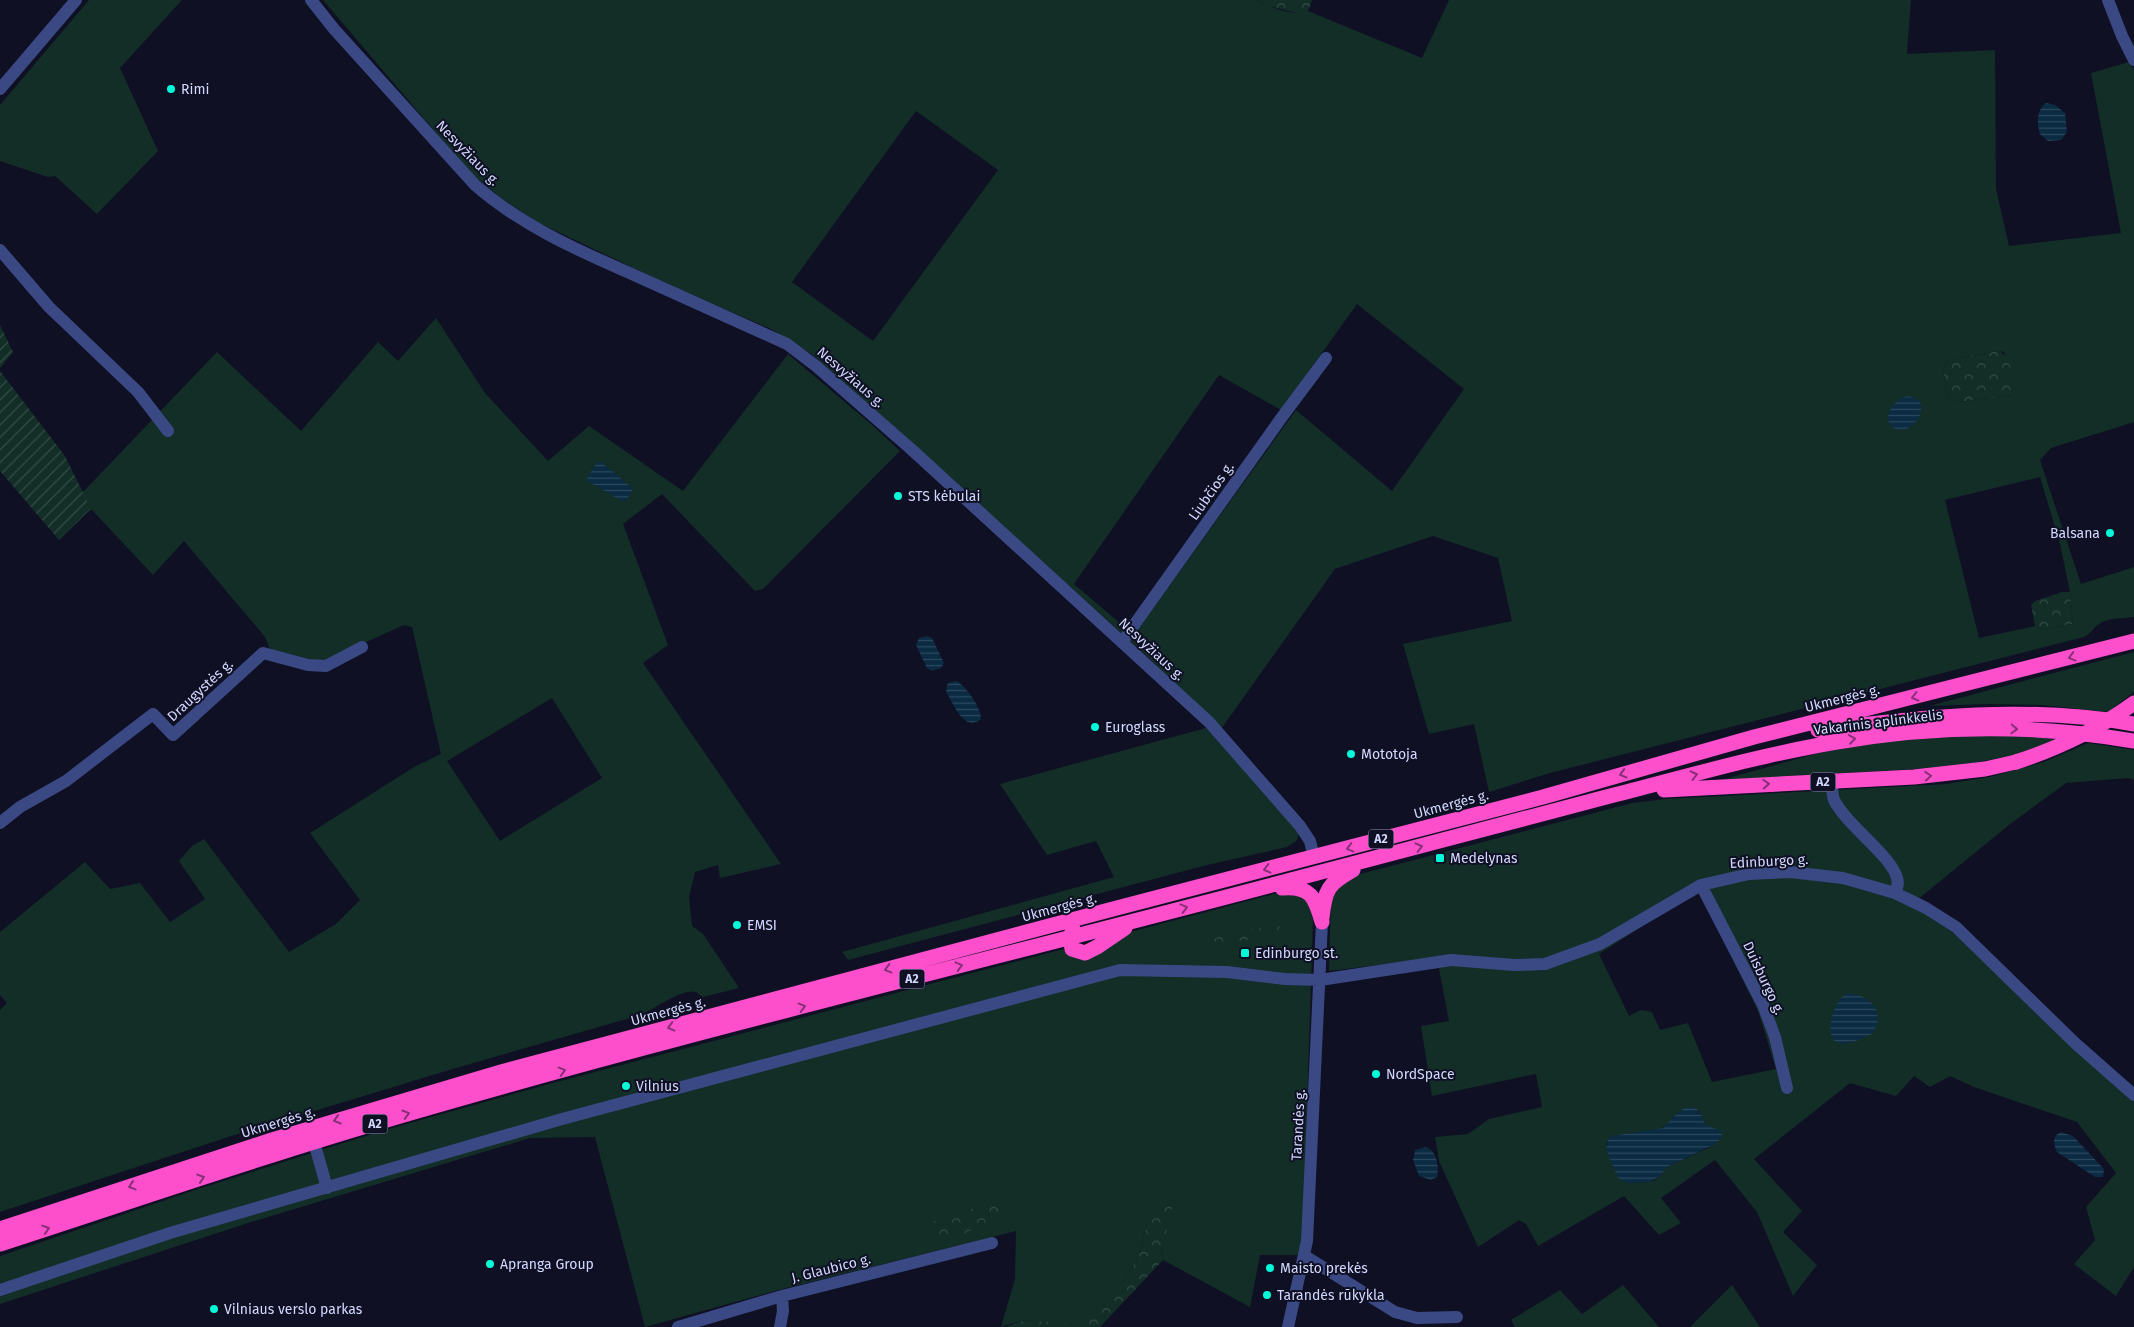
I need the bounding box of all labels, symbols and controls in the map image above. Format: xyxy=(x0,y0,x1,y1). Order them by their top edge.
place label: Rimi xyxy=(181,81,209,98)
marker: Rimi xyxy=(165,83,177,95)
street label: Nesvyžiaus g. xyxy=(432,117,503,189)
street label: Nesvyžiaus g. xyxy=(813,343,888,411)
street label: Liubčios g. xyxy=(1185,459,1238,524)
place label: STS kėbulai xyxy=(908,488,980,505)
marker: STS kėbulai xyxy=(892,490,904,502)
place label: Balsana xyxy=(2050,525,2100,542)
marker: Balsana xyxy=(2104,527,2116,539)
street label: Nesvyžiaus g. xyxy=(1115,615,1188,684)
one-way arrow xyxy=(2068,651,2077,662)
street label: Draugystės g. xyxy=(164,656,237,725)
street label: Ukmergės g. xyxy=(1803,681,1881,716)
one-way arrow xyxy=(1910,691,1919,702)
street label: Vakarinis aplinkkelis xyxy=(1813,706,1944,739)
place label: Euroglass xyxy=(1105,719,1166,736)
marker: Euroglass xyxy=(1089,721,1101,733)
one-way arrow xyxy=(2011,723,2019,734)
one-way arrow xyxy=(1848,735,1857,745)
place label: Mototoja xyxy=(1361,746,1418,763)
marker: Mototoja xyxy=(1345,748,1357,760)
one-way arrow xyxy=(1620,769,1628,779)
one-way arrow xyxy=(1689,770,1698,781)
one-way arrow xyxy=(1924,770,1932,781)
road number: A2 xyxy=(1810,772,1836,792)
one-way arrow xyxy=(1762,779,1770,790)
street label: Ukmergės g. xyxy=(1412,786,1490,823)
road number: A2 xyxy=(1368,830,1394,849)
one-way arrow xyxy=(1347,842,1355,852)
one-way arrow xyxy=(1414,842,1423,853)
place label: Medelynas xyxy=(1450,850,1518,867)
street label: Edinburgo g. xyxy=(1729,851,1809,872)
marker: Medelynas xyxy=(1434,852,1446,864)
one-way arrow xyxy=(1263,863,1272,874)
street label: Ukmergės g. xyxy=(1020,889,1098,926)
one-way arrow xyxy=(1179,903,1188,914)
place label: EMSI xyxy=(747,917,777,934)
marker: EMSI xyxy=(731,919,743,931)
street label: Duisburgo g. xyxy=(1739,939,1788,1018)
place label: Edinburgo st. xyxy=(1255,945,1338,962)
marker: Edinburgo st. xyxy=(1239,947,1251,959)
one-way arrow xyxy=(955,962,963,972)
one-way arrow xyxy=(883,963,892,974)
road number: A2 xyxy=(900,970,924,989)
street label: Ukmergės g. xyxy=(629,993,707,1030)
one-way arrow xyxy=(797,1003,805,1013)
one-way arrow xyxy=(667,1021,675,1031)
one-way arrow xyxy=(558,1066,566,1076)
place label: NordSpace xyxy=(1386,1066,1455,1083)
marker: NordSpace xyxy=(1370,1068,1382,1080)
place label: Vilnius xyxy=(636,1078,679,1095)
marker: Vilnius xyxy=(620,1080,632,1092)
street label: Tarandės g. xyxy=(1288,1089,1309,1161)
street label: Ukmergės g. xyxy=(239,1103,317,1142)
one-way arrow xyxy=(401,1110,409,1120)
road number: A2 xyxy=(362,1114,388,1134)
one-way arrow xyxy=(333,1115,341,1125)
one-way arrow xyxy=(196,1174,204,1184)
one-way arrow xyxy=(128,1180,137,1190)
one-way arrow xyxy=(42,1225,50,1235)
street label: J. Glaubico g. xyxy=(790,1250,873,1287)
place label: Apranga Group xyxy=(500,1256,594,1273)
marker: Apranga Group xyxy=(484,1258,496,1270)
place label: Maisto prekės xyxy=(1280,1260,1368,1277)
marker: Maisto prekės xyxy=(1264,1262,1276,1274)
place label: Tarandės rūkykla xyxy=(1277,1287,1385,1304)
marker: Tarandės rūkykla xyxy=(1261,1289,1273,1301)
place label: Vilniaus verslo parkas xyxy=(224,1301,363,1318)
marker: Vilniaus verslo parkas xyxy=(208,1303,220,1315)

